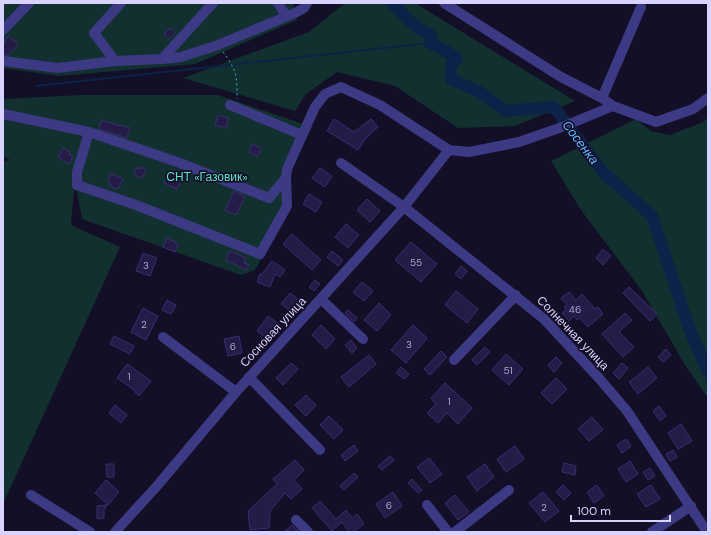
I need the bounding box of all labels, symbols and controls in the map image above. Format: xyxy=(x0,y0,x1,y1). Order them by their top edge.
water label: Сосенка xyxy=(559,117,603,168)
park label: СНТ «Газовик» xyxy=(166,169,248,185)
house number: 55 xyxy=(410,256,422,269)
house number: 3 xyxy=(143,259,149,272)
street label: Солнечная улица xyxy=(533,292,613,374)
street label: Сосновая улица xyxy=(236,293,310,370)
house number: 46 xyxy=(569,303,581,316)
house number: 2 xyxy=(141,318,147,331)
house number: 3 xyxy=(406,338,412,351)
house number: 6 xyxy=(230,340,236,353)
house number: 51 xyxy=(503,364,513,377)
house number: 1 xyxy=(127,370,131,383)
house number: 1 xyxy=(447,395,451,408)
scale bar xyxy=(571,497,670,523)
house number: 6 xyxy=(386,499,392,512)
house number: 2 xyxy=(541,501,547,514)
text: 100 m xyxy=(577,503,611,519)

